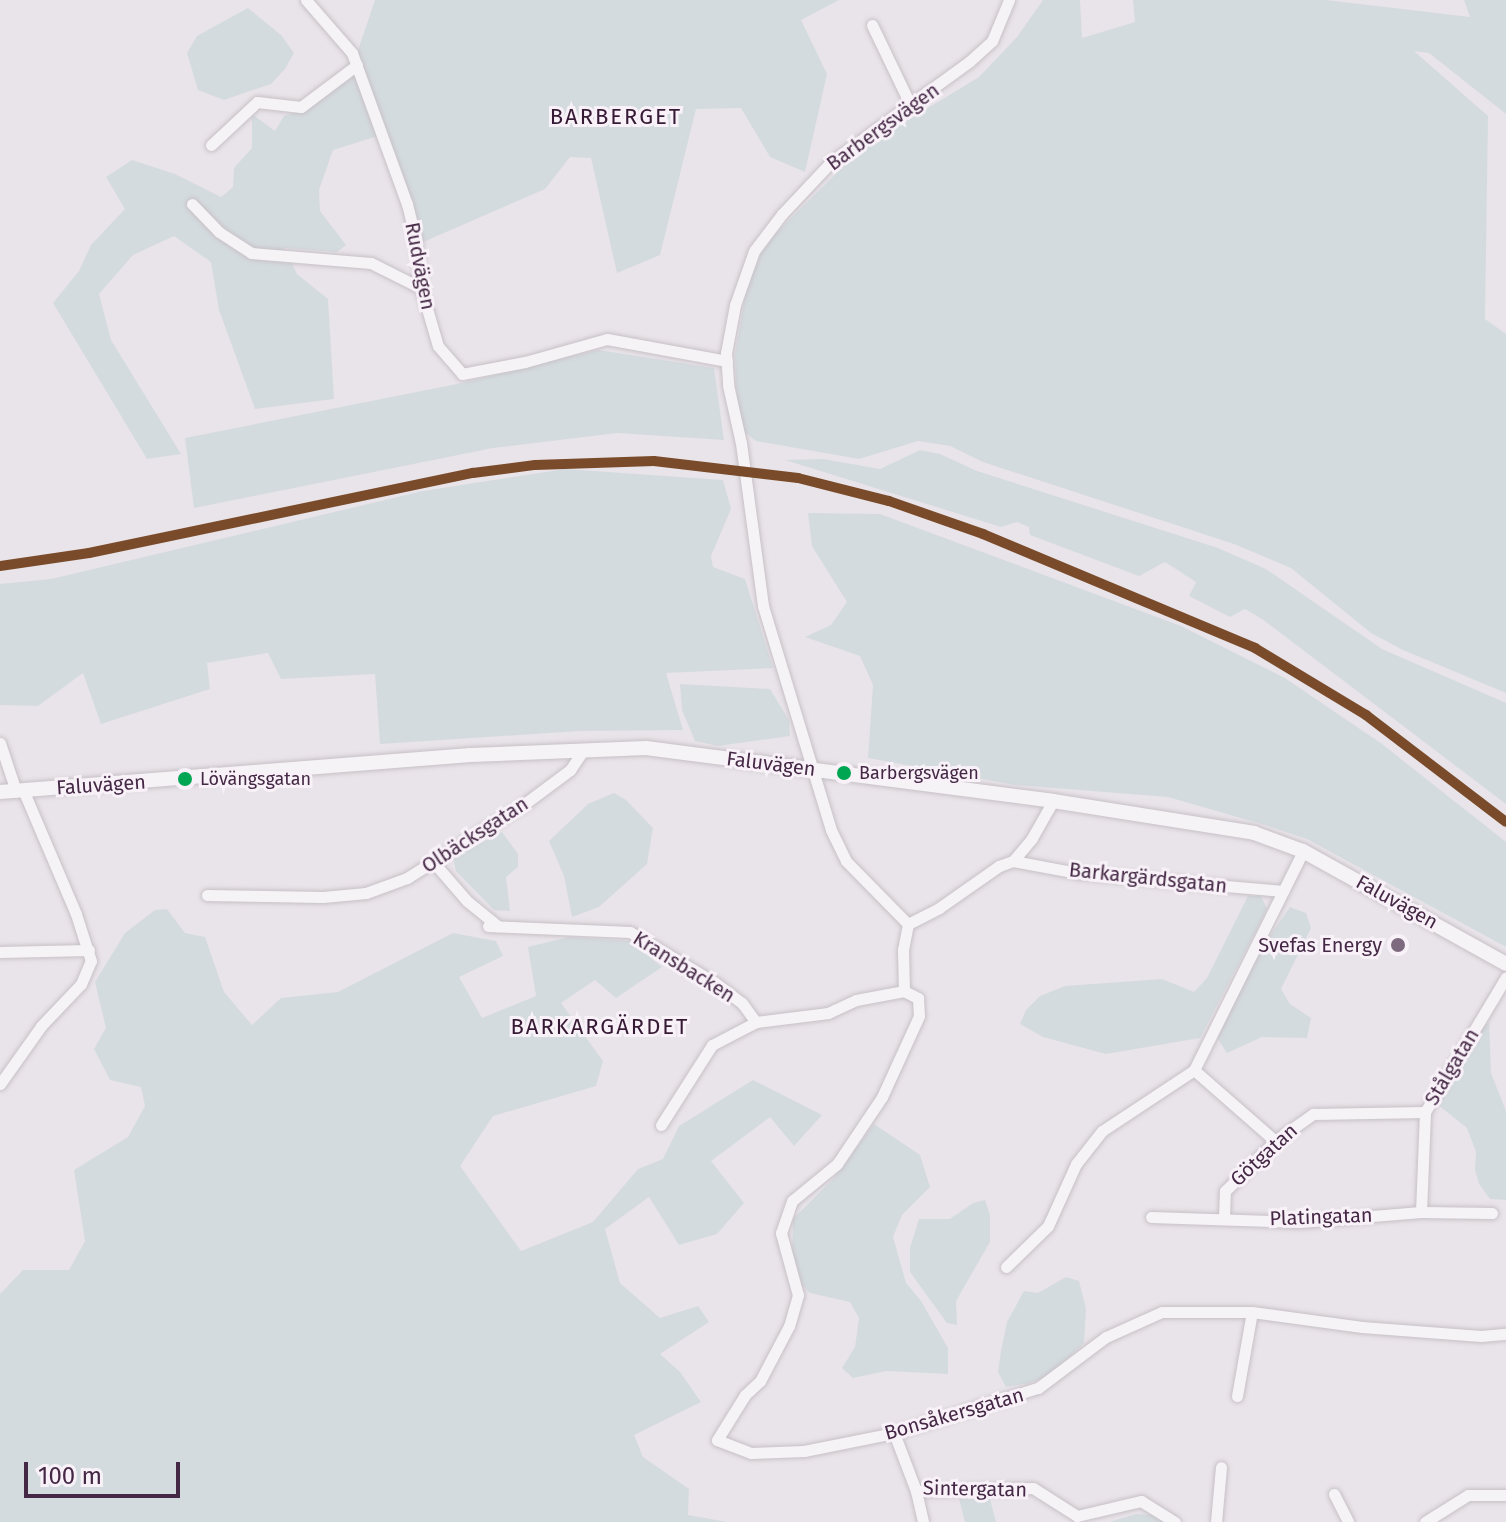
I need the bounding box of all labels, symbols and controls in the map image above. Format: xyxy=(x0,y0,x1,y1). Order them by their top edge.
street label: Barbergsvägen xyxy=(822,78,944,176)
district label: BARBERGET xyxy=(550,104,682,130)
street label: Rudvägen xyxy=(400,220,440,312)
street label: Faluvägen xyxy=(725,747,817,781)
place label: Barbergsvägen xyxy=(859,762,979,784)
marker: Barbergsvägen xyxy=(836,765,852,781)
place label: Lövängsgatan xyxy=(200,768,311,790)
street label: Faluvägen xyxy=(55,770,147,800)
marker: Lövängsgatan xyxy=(177,771,193,787)
street label: Olbäcksgatan xyxy=(417,792,533,878)
street label: Barkargärdsgatan xyxy=(1068,858,1228,898)
street label: Faluvägen xyxy=(1352,870,1442,934)
street label: Kransbacken xyxy=(629,926,739,1008)
place label: Svefas Energy xyxy=(1258,933,1382,957)
marker: Svefas Energy xyxy=(1389,936,1407,954)
district label: BARKARGÄRDET xyxy=(511,1014,689,1040)
street label: Stålgatan xyxy=(1420,1024,1484,1110)
street label: Götgatan xyxy=(1226,1119,1302,1191)
street label: Platingatan xyxy=(1269,1203,1373,1231)
street label: Bonsåkersgatan xyxy=(882,1383,1026,1445)
scale bar xyxy=(28,1446,184,1496)
text: 100 m xyxy=(38,1462,102,1490)
street label: Sintergatan xyxy=(923,1476,1027,1502)

